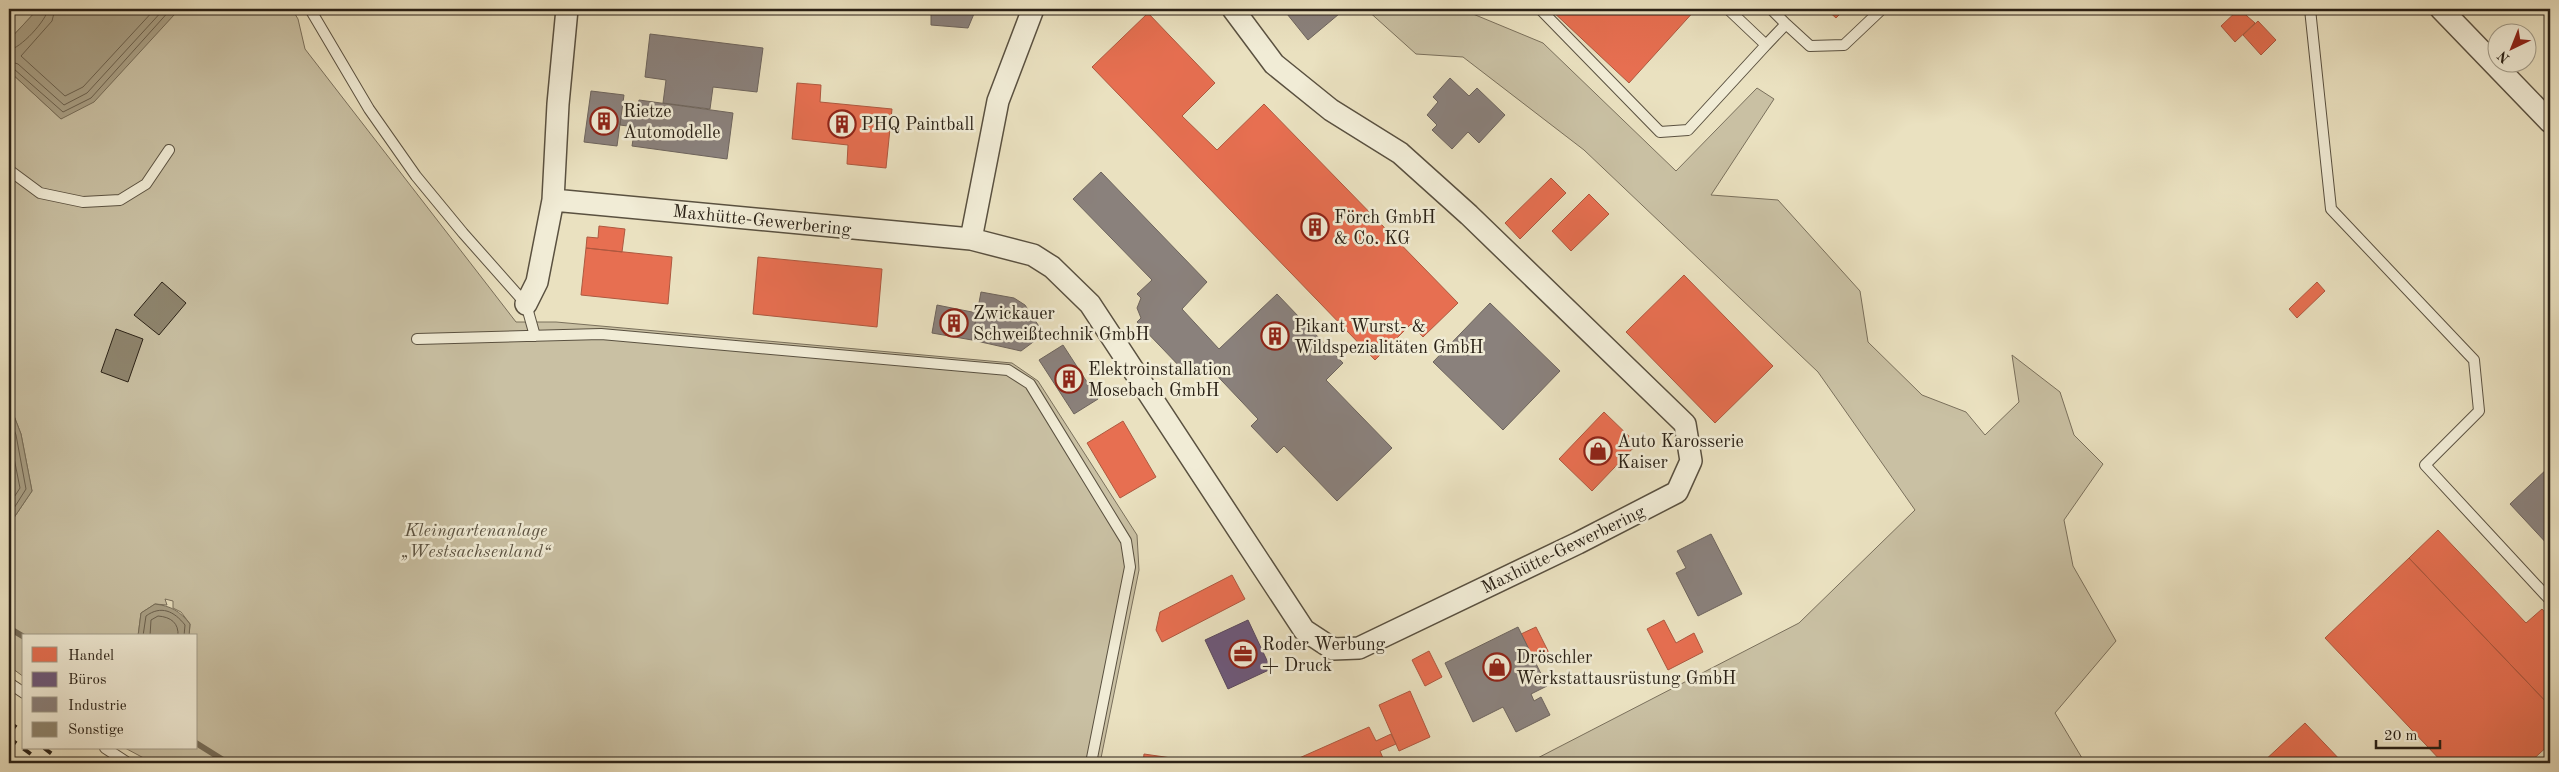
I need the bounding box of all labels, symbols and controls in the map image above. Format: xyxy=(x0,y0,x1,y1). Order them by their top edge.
north arrow xyxy=(2486,22,2536,72)
text: N xyxy=(2495,48,2513,66)
place label: Rietze Automodelle xyxy=(623,103,721,142)
building icon: Rietze Automodelle xyxy=(589,106,619,136)
building icon: PHQ Paintball xyxy=(827,109,857,139)
place label: PHQ Paintball xyxy=(861,116,974,134)
street label: Maxhütte-Gewerbering xyxy=(672,203,852,239)
place label: Förch GmbH & Co. KG xyxy=(1334,209,1436,248)
building icon: Förch GmbH & Co. KG xyxy=(1300,212,1330,242)
place label: Zwickauer Schweißtechnik GmbH xyxy=(973,305,1149,344)
building icon: Zwickauer Schweißtechnik GmbH xyxy=(939,308,969,338)
place label: Pikant Wurst- & Wildspezialitäten GmbH xyxy=(1294,318,1484,357)
building icon: Pikant Wurst- & Wildspezialitäten GmbH xyxy=(1260,321,1290,351)
place label: Elektroinstallation Mosebach GmbH xyxy=(1088,361,1232,400)
building icon: Elektroinstallation Mosebach GmbH xyxy=(1054,364,1084,394)
place label: Auto Karosserie Kaiser xyxy=(1617,433,1744,472)
shop icon: Auto Karosserie Kaiser xyxy=(1583,436,1613,466)
street label: Maxhütte-Gewerbering xyxy=(1479,502,1648,597)
park label: Kleingartenanlage „Westsachsenland“ xyxy=(401,522,552,561)
legend xyxy=(22,634,198,750)
place label: Roder Werbung + Druck xyxy=(1262,636,1386,675)
office icon: Roder Werbung + Druck xyxy=(1228,639,1258,669)
text: Handel xyxy=(68,649,114,664)
place label: Dröschler Werkstattausrüstung GmbH xyxy=(1516,649,1736,688)
shop icon: Dröschler Werkstattausrüstung GmbH xyxy=(1482,652,1512,682)
text: Büros xyxy=(68,673,106,688)
text: Industrie xyxy=(68,699,127,714)
scale bar xyxy=(2376,717,2440,749)
text: Sonstige xyxy=(68,723,124,738)
text: 20 m xyxy=(2384,729,2418,744)

